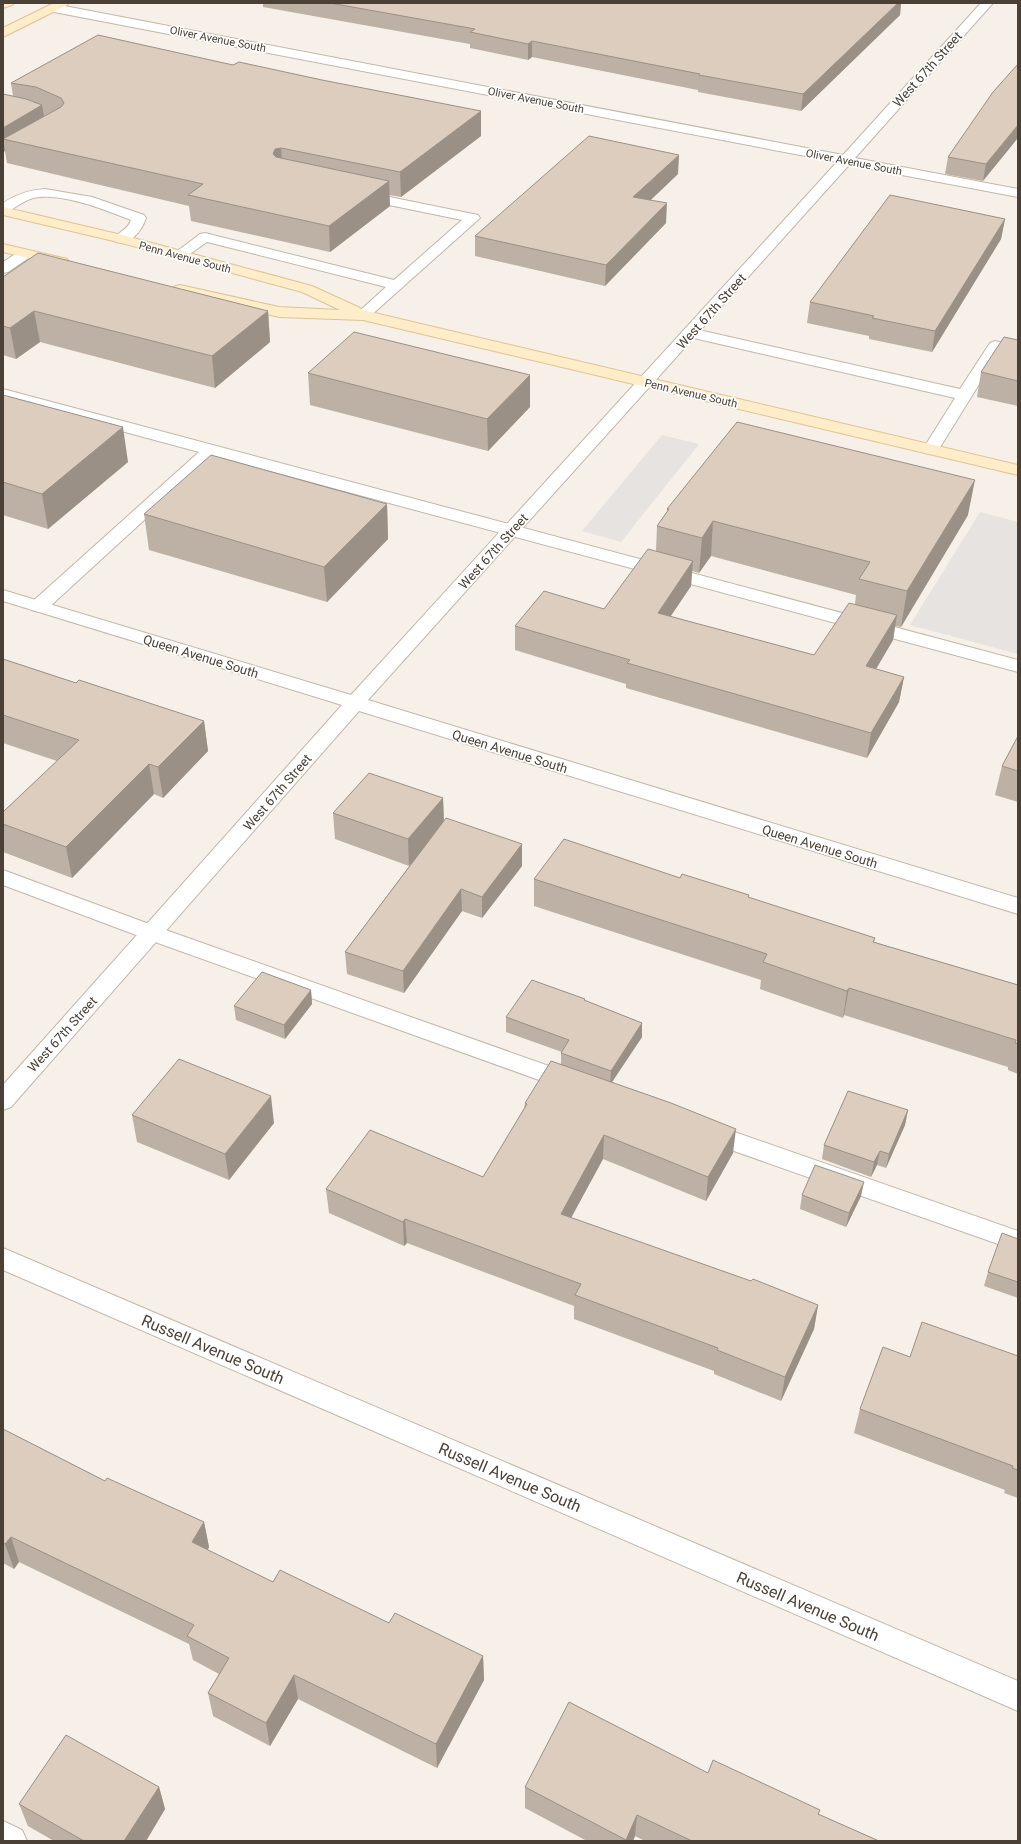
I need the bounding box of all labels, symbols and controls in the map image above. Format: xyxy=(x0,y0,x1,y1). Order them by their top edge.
street label: Oliver Avenue South xyxy=(169,24,267,55)
street label: West 67th Street xyxy=(890,29,965,110)
street label: Oliver Avenue South xyxy=(487,85,585,116)
street label: Oliver Avenue South xyxy=(805,147,903,178)
street label: Penn Avenue South xyxy=(137,239,232,276)
street label: West 67th Street xyxy=(674,271,749,352)
street label: Penn Avenue South xyxy=(643,376,739,410)
street label: West 67th Street xyxy=(456,511,531,592)
street label: Queen Avenue South xyxy=(141,632,260,681)
street label: Queen Avenue South xyxy=(450,727,569,776)
street label: West 67th Street xyxy=(240,751,315,833)
street label: Queen Avenue South xyxy=(760,822,879,871)
street label: West 67th Street xyxy=(25,994,100,1075)
street label: Russell Avenue South xyxy=(139,1311,287,1388)
street label: Russell Avenue South xyxy=(436,1439,584,1516)
street label: Russell Avenue South xyxy=(734,1568,882,1645)

